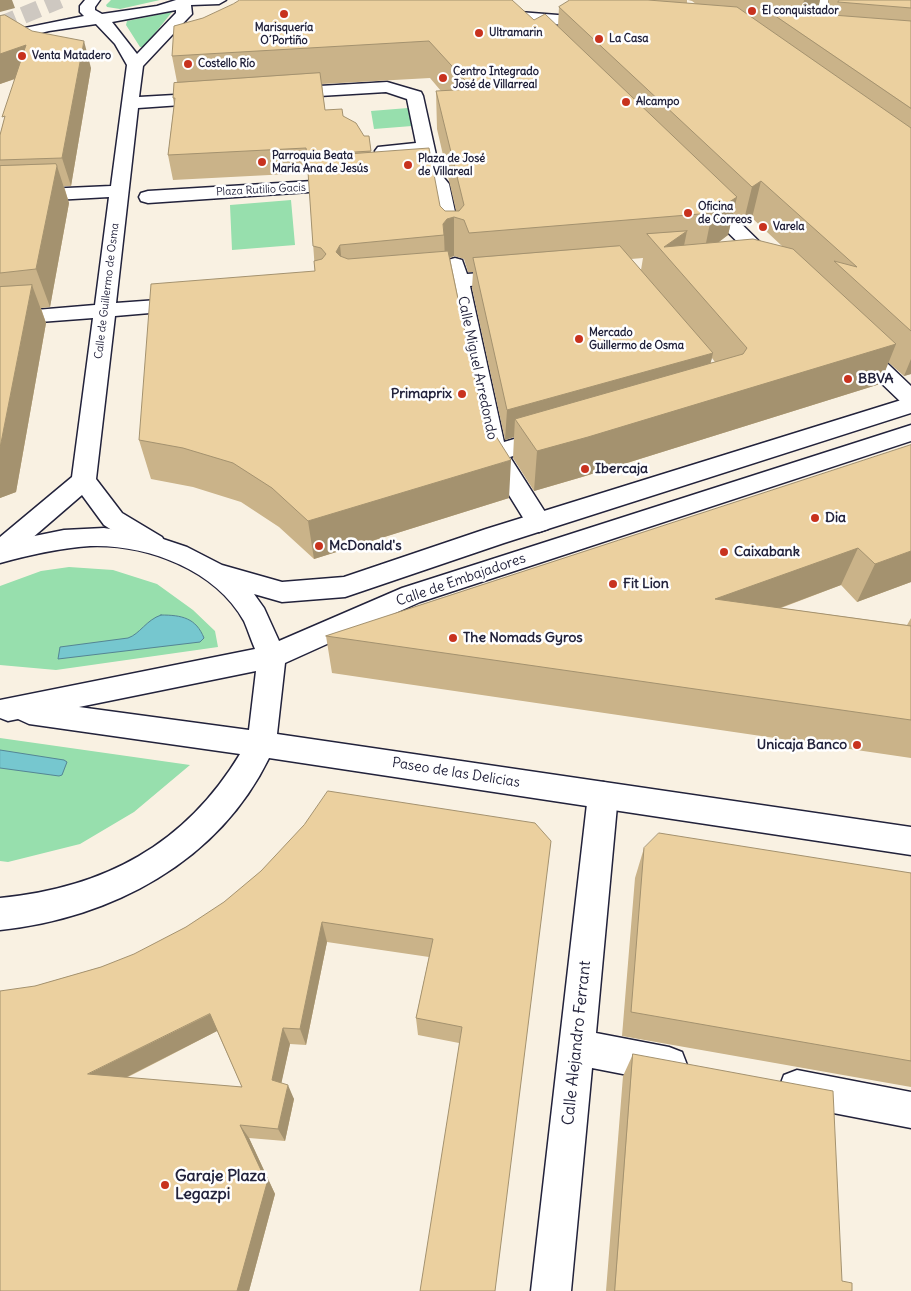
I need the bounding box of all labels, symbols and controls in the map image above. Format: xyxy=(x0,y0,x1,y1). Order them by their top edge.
place label: El conquistador xyxy=(762,4,839,18)
marker: El conquistador xyxy=(746,5,758,17)
marker: Marisquería O´Portiño xyxy=(278,8,290,20)
place label: Marisquería O´Portiño xyxy=(255,21,313,47)
place label: Ultramarin xyxy=(489,26,543,40)
marker: Ultramarin xyxy=(473,27,485,39)
place label: La Casa xyxy=(609,32,649,46)
marker: La Casa xyxy=(593,33,605,45)
place label: Venta Matadero xyxy=(32,49,111,63)
marker: Venta Matadero xyxy=(16,50,28,62)
place label: Costello Río xyxy=(198,57,255,71)
marker: Costello Río xyxy=(182,58,194,70)
place label: Centro Integrado José de Villarreal xyxy=(453,65,539,91)
marker: Centro Integrado José de Villarreal xyxy=(437,72,449,84)
place label: Alcampo xyxy=(636,95,679,109)
marker: Alcampo xyxy=(620,96,632,108)
place label: Parroquia Beata María Ana de Jesús xyxy=(272,149,368,175)
place label: Plaza de José de Villareal xyxy=(418,152,485,178)
marker: Parroquia Beata María Ana de Jesús xyxy=(256,156,268,168)
marker: Plaza de José de Villareal xyxy=(402,159,414,171)
street label: Plaza Rutilio Gacis xyxy=(216,181,306,199)
place label: Oficina de Correos xyxy=(698,200,752,226)
marker: Oficina de Correos xyxy=(682,207,694,219)
place label: Varela xyxy=(773,220,805,234)
marker: Varela xyxy=(757,221,769,233)
street label: Calle de Guillermo de Osma xyxy=(92,222,122,360)
street label: Calle Miguel Arredondo xyxy=(454,295,500,441)
place label: Mercado Guillermo de Osma xyxy=(589,326,684,352)
marker: Mercado Guillermo de Osma xyxy=(573,333,585,345)
place label: BBVA xyxy=(858,371,894,387)
marker: BBVA xyxy=(842,373,854,385)
place label: Primaprix xyxy=(391,386,452,402)
marker: Primaprix xyxy=(456,388,468,400)
place label: Ibercaja xyxy=(595,461,648,477)
marker: Ibercaja xyxy=(579,463,591,475)
place label: Dia xyxy=(825,510,846,526)
marker: Dia xyxy=(809,512,821,524)
place label: McDonald's xyxy=(329,538,402,554)
marker: McDonald's xyxy=(313,540,325,552)
place label: Caixabank xyxy=(734,544,800,560)
marker: Caixabank xyxy=(718,546,730,558)
street label: Calle de Embajadores xyxy=(394,550,528,610)
place label: Fit Lion xyxy=(623,576,669,592)
marker: Fit Lion xyxy=(607,578,619,590)
place label: The Nomads Gyros xyxy=(463,630,583,646)
marker: The Nomads Gyros xyxy=(447,632,459,644)
place label: Unicaja Banco xyxy=(757,737,847,753)
marker: Unicaja Banco xyxy=(851,739,863,751)
street label: Paseo de las Delicias xyxy=(391,755,521,791)
street label: Calle Alejandro Ferrant xyxy=(559,960,595,1126)
place label: Garaje Plaza Legazpi xyxy=(175,1166,266,1204)
marker: Garaje Plaza Legazpi xyxy=(159,1179,171,1191)

